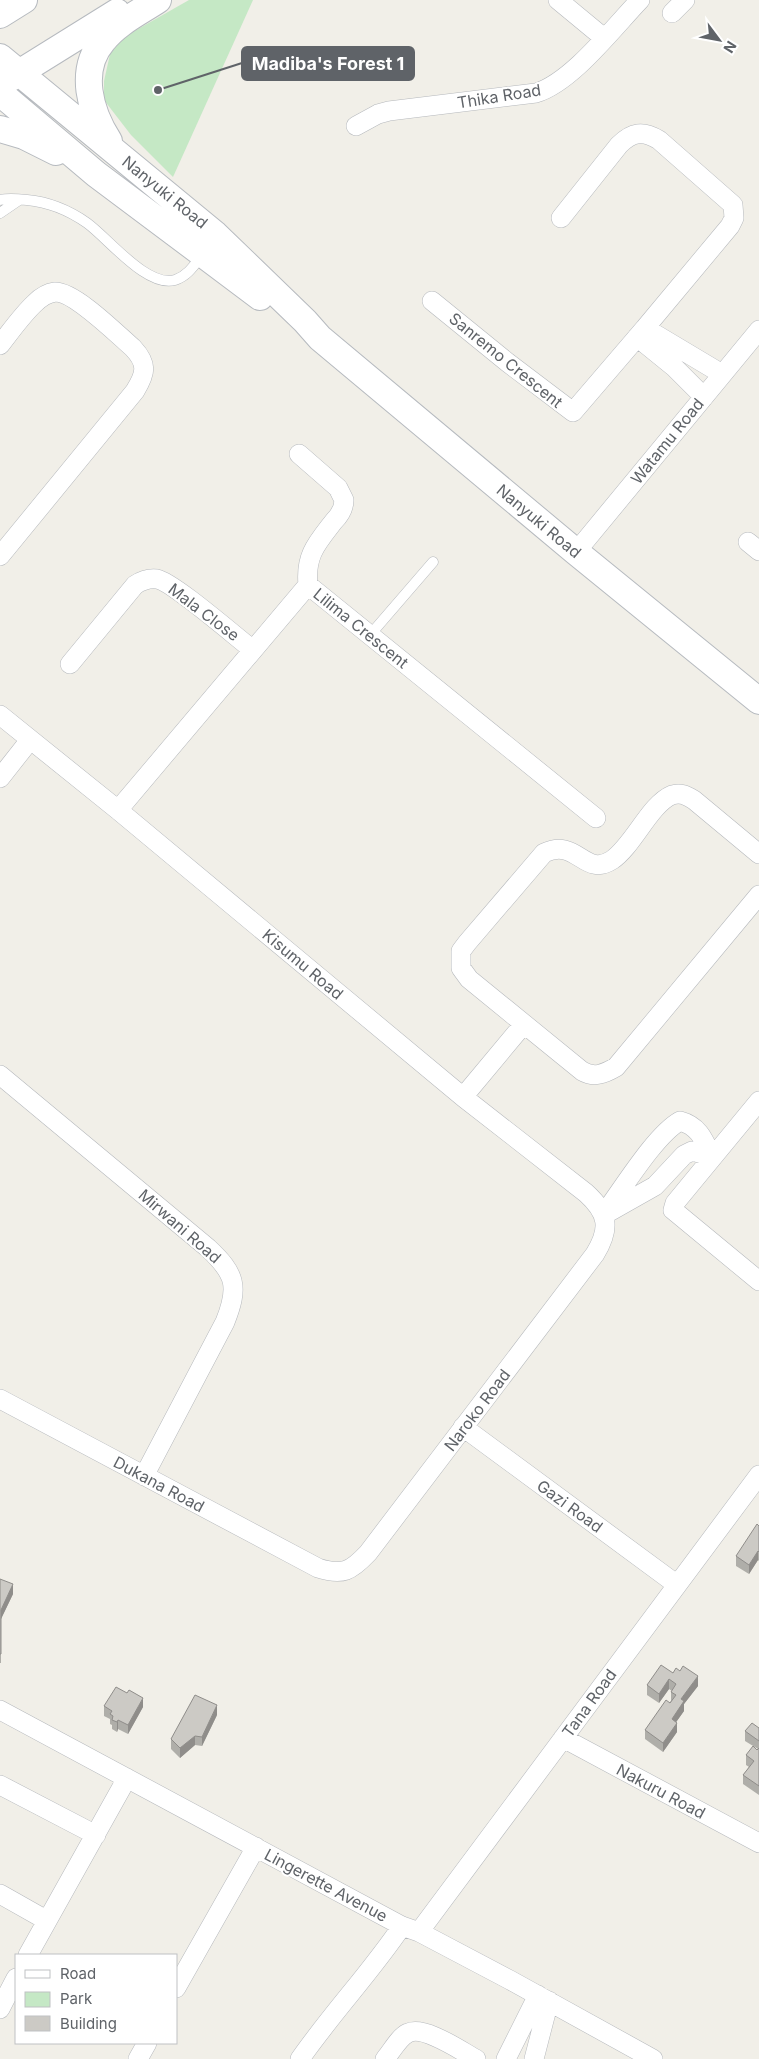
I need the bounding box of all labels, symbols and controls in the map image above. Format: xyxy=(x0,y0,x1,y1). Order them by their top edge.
north arrow xyxy=(694,15,744,65)
text: N xyxy=(720,38,740,56)
callout: Madiba's Forest 1 xyxy=(242,47,414,80)
text: Madiba's Forest 1 xyxy=(252,53,404,74)
street label: Thika Road xyxy=(456,80,542,112)
street label: Nanyuki Road xyxy=(118,151,212,233)
street label: Sanremo Crescent xyxy=(445,308,567,412)
street label: Watamu Road xyxy=(626,394,708,488)
street label: Nanyuki Road xyxy=(493,480,585,562)
street label: Mala Close xyxy=(165,579,243,645)
street label: Lilima Crescent xyxy=(309,584,413,672)
street label: Kisumu Road xyxy=(259,924,347,1004)
street label: Mirwani Road xyxy=(135,1185,225,1267)
street label: Naroko Road xyxy=(440,1365,514,1455)
street label: Dukana Road xyxy=(110,1452,208,1516)
street label: Gazi Road xyxy=(533,1475,607,1537)
street label: Tana Road xyxy=(557,1665,621,1741)
street label: Nakuru Road xyxy=(613,1759,709,1823)
street label: Lingerette Avenue xyxy=(261,1844,391,1926)
legend xyxy=(15,1954,178,2044)
text: Road xyxy=(60,1964,96,1983)
text: Park xyxy=(60,1989,93,2008)
text: Building xyxy=(60,2014,117,2033)

